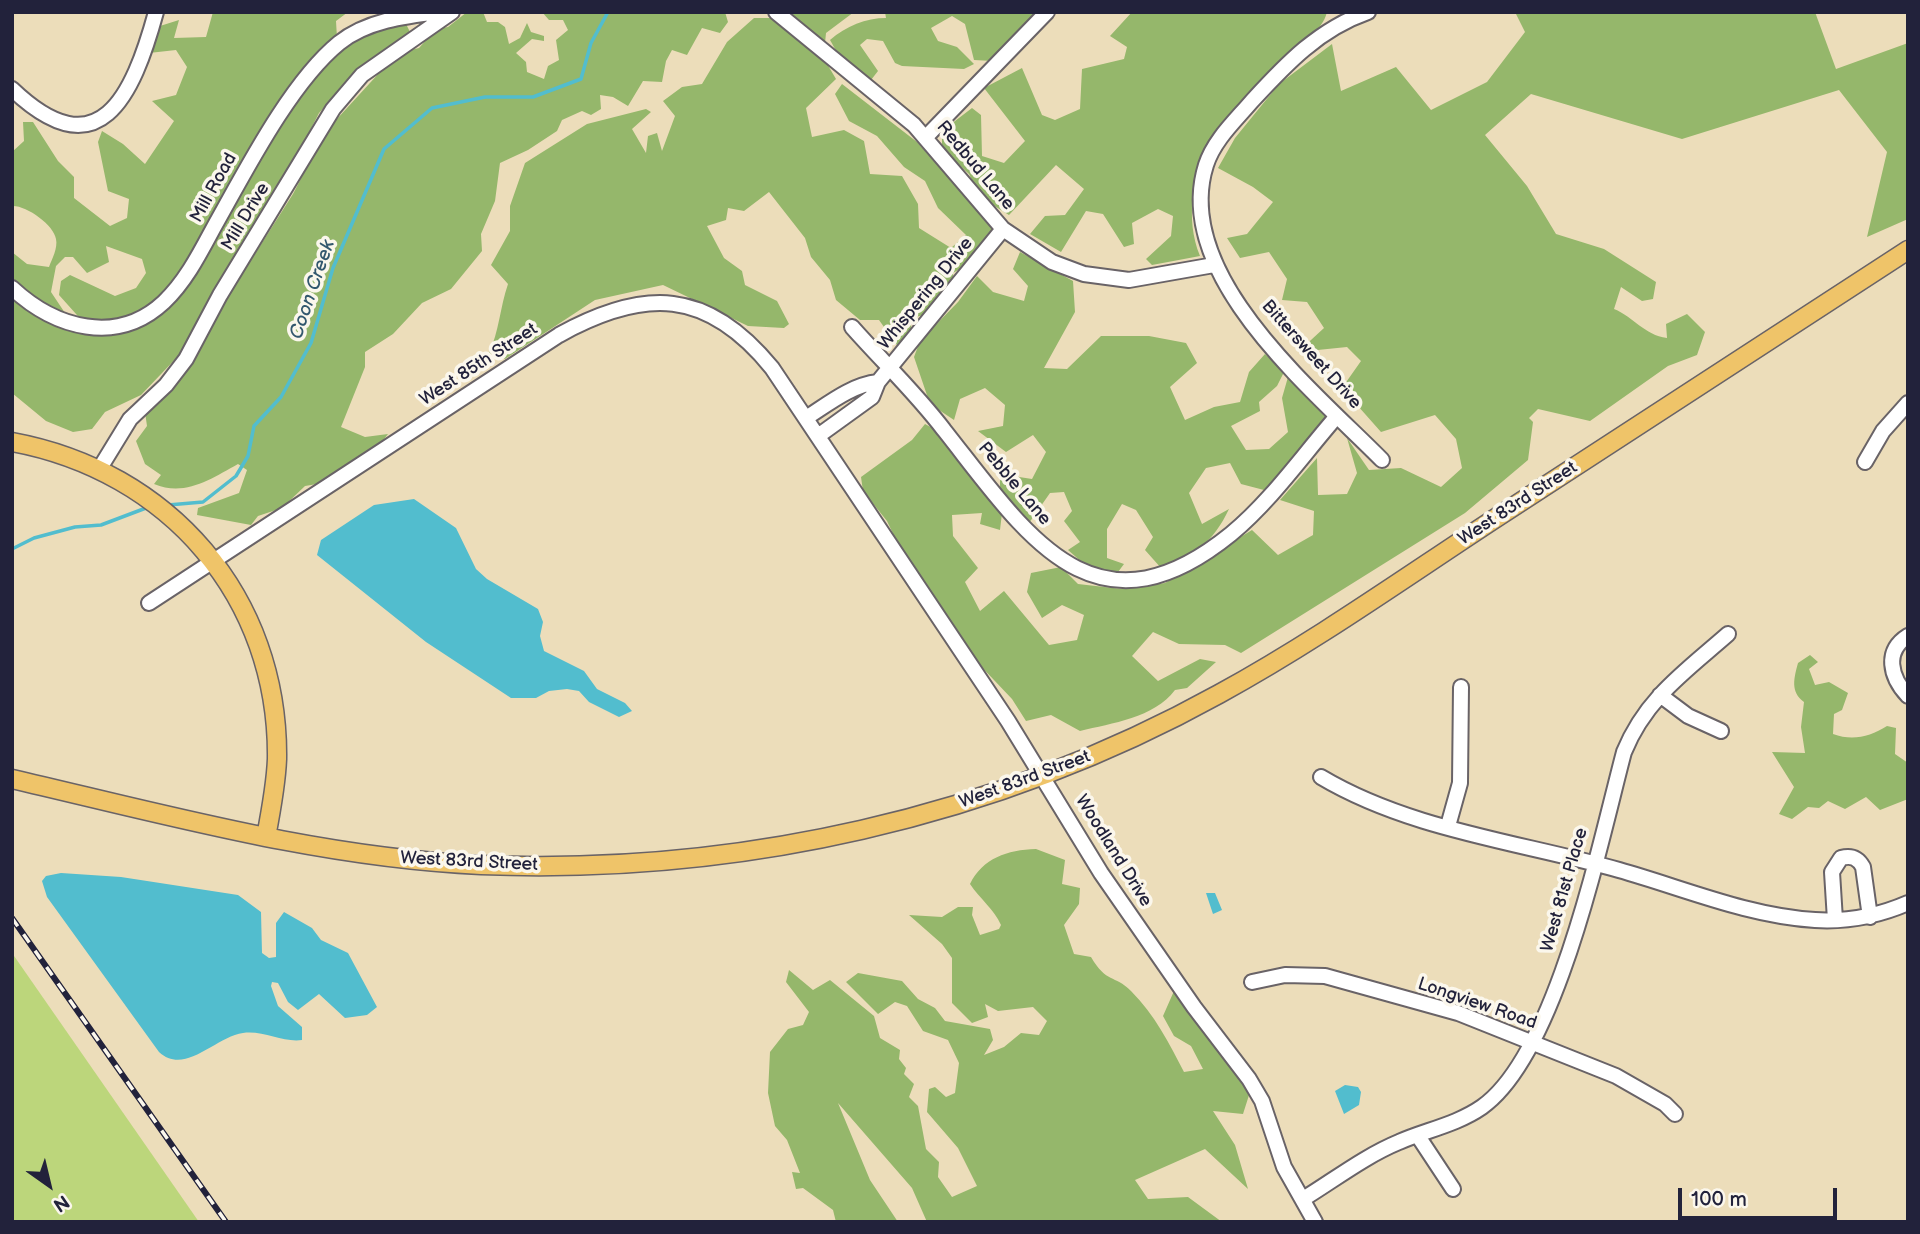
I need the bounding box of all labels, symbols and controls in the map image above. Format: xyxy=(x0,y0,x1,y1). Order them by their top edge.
street label: Redbud Lane xyxy=(931,117,1019,215)
street label: Mill Road xyxy=(186,149,242,227)
street label: Mill Drive xyxy=(217,179,275,255)
street label: Whispering Drive xyxy=(874,233,978,355)
water label: Coon Creek xyxy=(285,238,341,342)
street label: Bittersweet Drive xyxy=(1256,296,1366,414)
street label: West 85th Street xyxy=(416,319,542,411)
street label: Pebble Lane xyxy=(973,438,1055,530)
street label: West 83rd Street xyxy=(1454,457,1582,551)
street label: West 83rd Street xyxy=(957,746,1093,814)
street label: Woodland Drive xyxy=(1070,791,1156,911)
street label: West 81st Place xyxy=(1537,826,1593,954)
street label: West 83rd Street xyxy=(400,848,538,876)
street label: Longview Road xyxy=(1415,974,1539,1034)
north arrow xyxy=(14,1150,84,1220)
scale bar xyxy=(1682,1174,1841,1218)
text: 100 m xyxy=(1691,1187,1747,1212)
text: N xyxy=(49,1189,73,1216)

